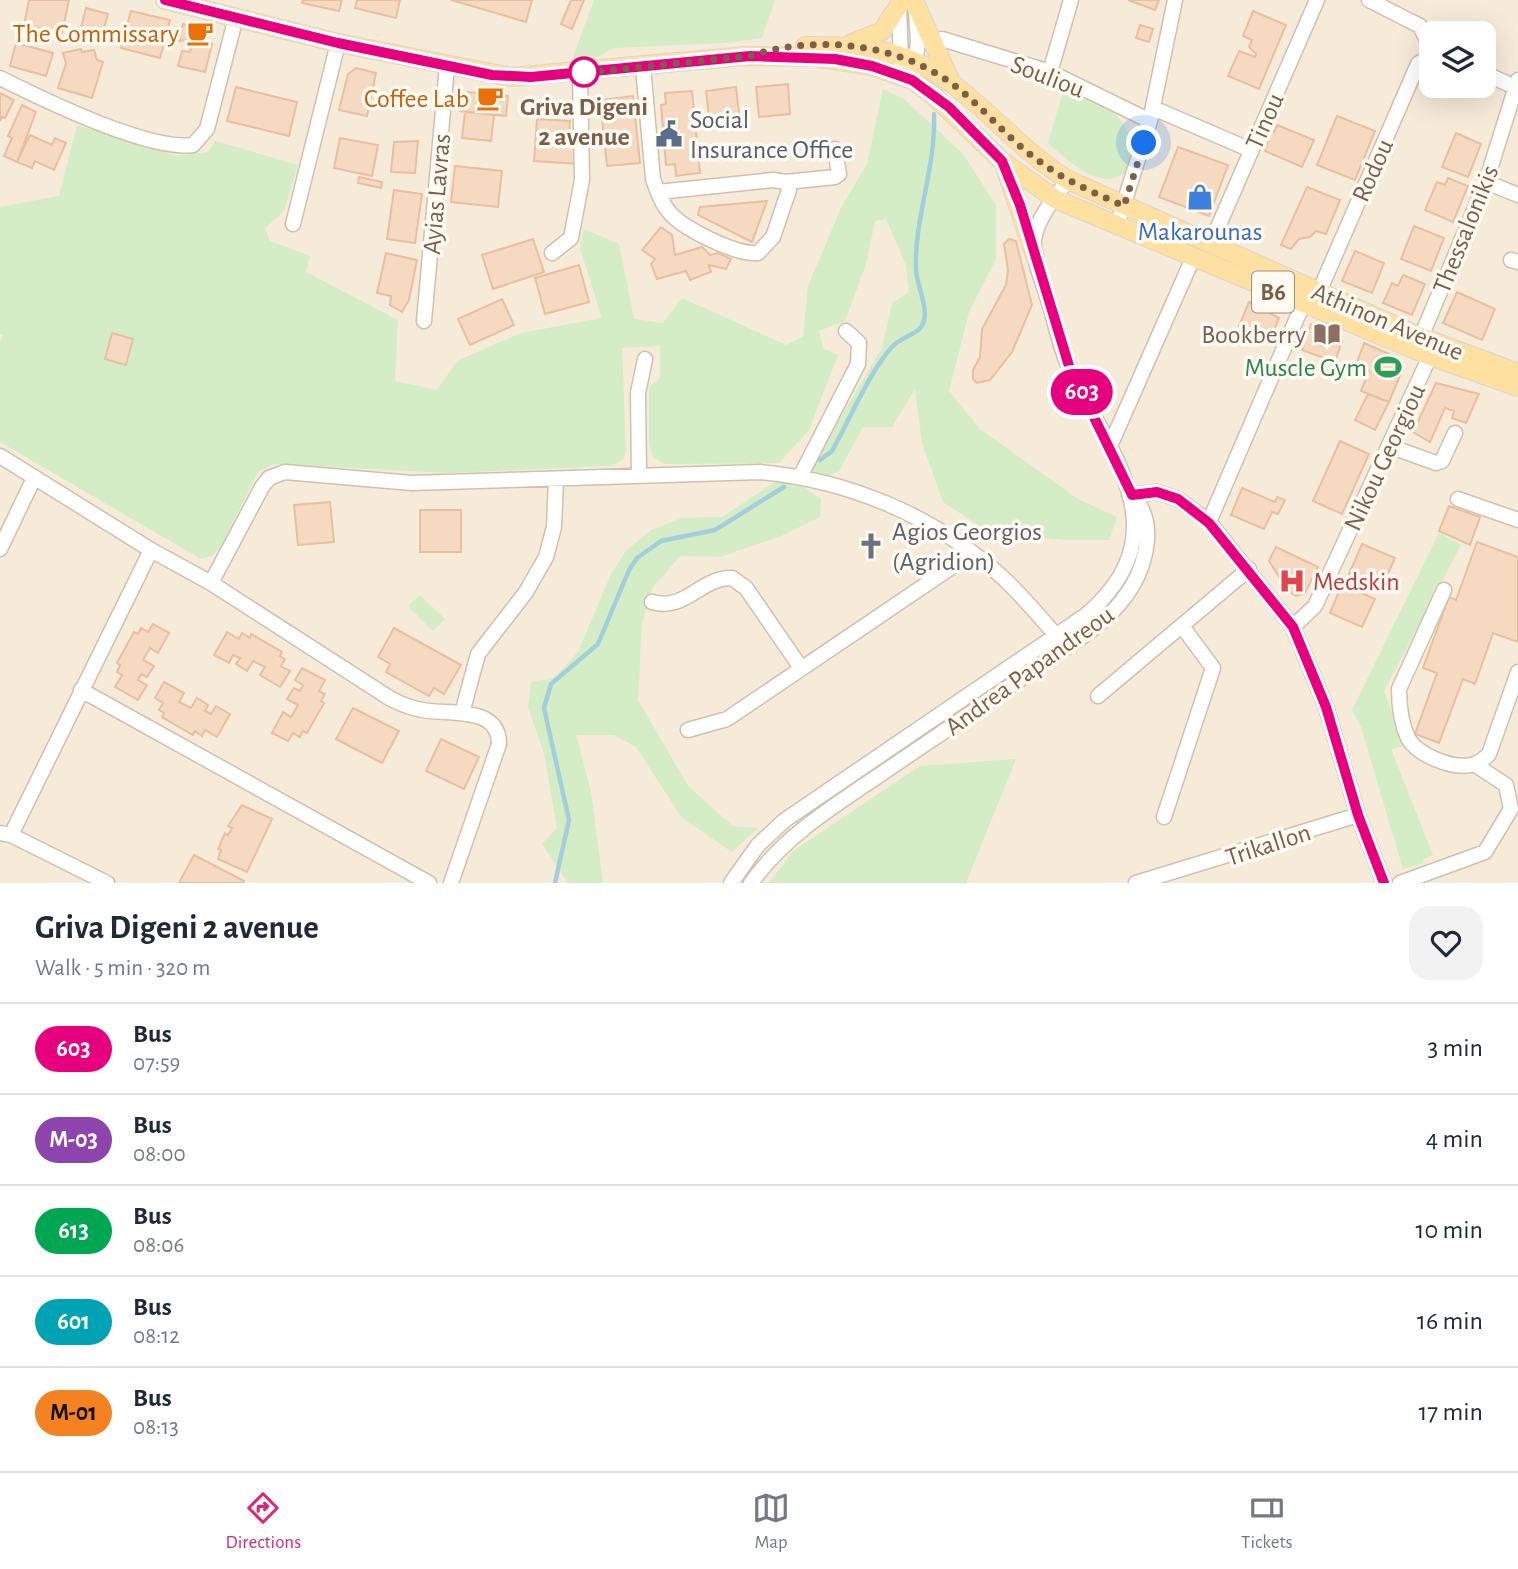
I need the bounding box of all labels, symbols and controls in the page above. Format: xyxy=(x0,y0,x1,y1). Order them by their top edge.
cafe icon: The Commissary xyxy=(185,18,215,48)
place label: The Commissary xyxy=(13,21,179,47)
map controls xyxy=(1419,21,1496,98)
button: layers xyxy=(1419,21,1496,98)
street label: Souliou xyxy=(1007,51,1088,103)
marker: Griva Digeni 2 avenue xyxy=(569,57,599,87)
cafe icon: Coffee Lab xyxy=(475,83,505,113)
place label: Coffee Lab xyxy=(364,86,469,112)
street label: Tinou xyxy=(1241,89,1289,153)
place label: Griva Digeni 2 avenue xyxy=(520,94,648,150)
place label: Social Insurance Office xyxy=(690,107,853,163)
public building icon: Social Insurance Office xyxy=(654,119,684,149)
your location xyxy=(1126,125,1161,160)
street label: Ayias Lavras xyxy=(419,133,455,256)
street label: Rodou xyxy=(1348,135,1398,206)
street label: Thessalonikis xyxy=(1428,162,1503,297)
shop icon: Makarounas xyxy=(1185,182,1215,212)
place label: Makarounas xyxy=(1138,219,1262,245)
road number: B6 xyxy=(1252,272,1294,312)
street label: Athinon Avenue xyxy=(1308,278,1467,366)
library icon: Bookberry xyxy=(1312,319,1342,349)
place label: Bookberry xyxy=(1201,322,1306,348)
sports icon: Muscle Gym xyxy=(1373,352,1403,382)
place label: Muscle Gym xyxy=(1244,355,1367,381)
line badge: 603 xyxy=(1042,369,1122,415)
text: 603 xyxy=(1065,380,1099,404)
street label: Nikou Georgiou xyxy=(1340,380,1430,535)
place label: Agios Georgios (Agridion) xyxy=(892,519,1042,575)
church icon: Agios Georgios (Agridion) xyxy=(856,531,886,561)
hospital icon: Medskin xyxy=(1277,566,1307,596)
place label: Medskin xyxy=(1313,569,1400,595)
street label: Andrea Papandreou xyxy=(940,601,1119,741)
street label: Trikallon xyxy=(1222,819,1314,871)
button: heart xyxy=(1409,906,1483,980)
text: Griva Digeni 2 avenue xyxy=(35,912,319,945)
text: Walk · 5 min · 320 m xyxy=(35,957,210,980)
text: Bus xyxy=(133,1021,172,1047)
text: 3 min xyxy=(1427,1035,1483,1061)
text: 603 xyxy=(56,1037,91,1061)
text: 07:59 xyxy=(133,1052,180,1075)
text: Bus xyxy=(133,1112,172,1138)
text: 4 min xyxy=(1426,1126,1483,1152)
text: M-03 xyxy=(49,1128,98,1152)
text: 08:00 xyxy=(133,1143,186,1166)
text: Bus xyxy=(133,1203,172,1229)
text: 10 min xyxy=(1416,1217,1483,1243)
text: 613 xyxy=(58,1219,89,1243)
text: 08:06 xyxy=(133,1234,184,1257)
text: Bus xyxy=(133,1294,172,1320)
text: 16 min xyxy=(1417,1308,1483,1334)
text: 601 xyxy=(57,1310,90,1334)
text: 08:12 xyxy=(133,1325,180,1348)
text: Bus xyxy=(133,1385,172,1411)
text: 17 min xyxy=(1418,1399,1483,1425)
text: M-01 xyxy=(50,1401,97,1425)
text: 08:13 xyxy=(133,1416,179,1439)
tab: Directions xyxy=(225,1489,301,1554)
tab: Map xyxy=(752,1489,790,1554)
tab: Tickets xyxy=(1241,1489,1293,1554)

